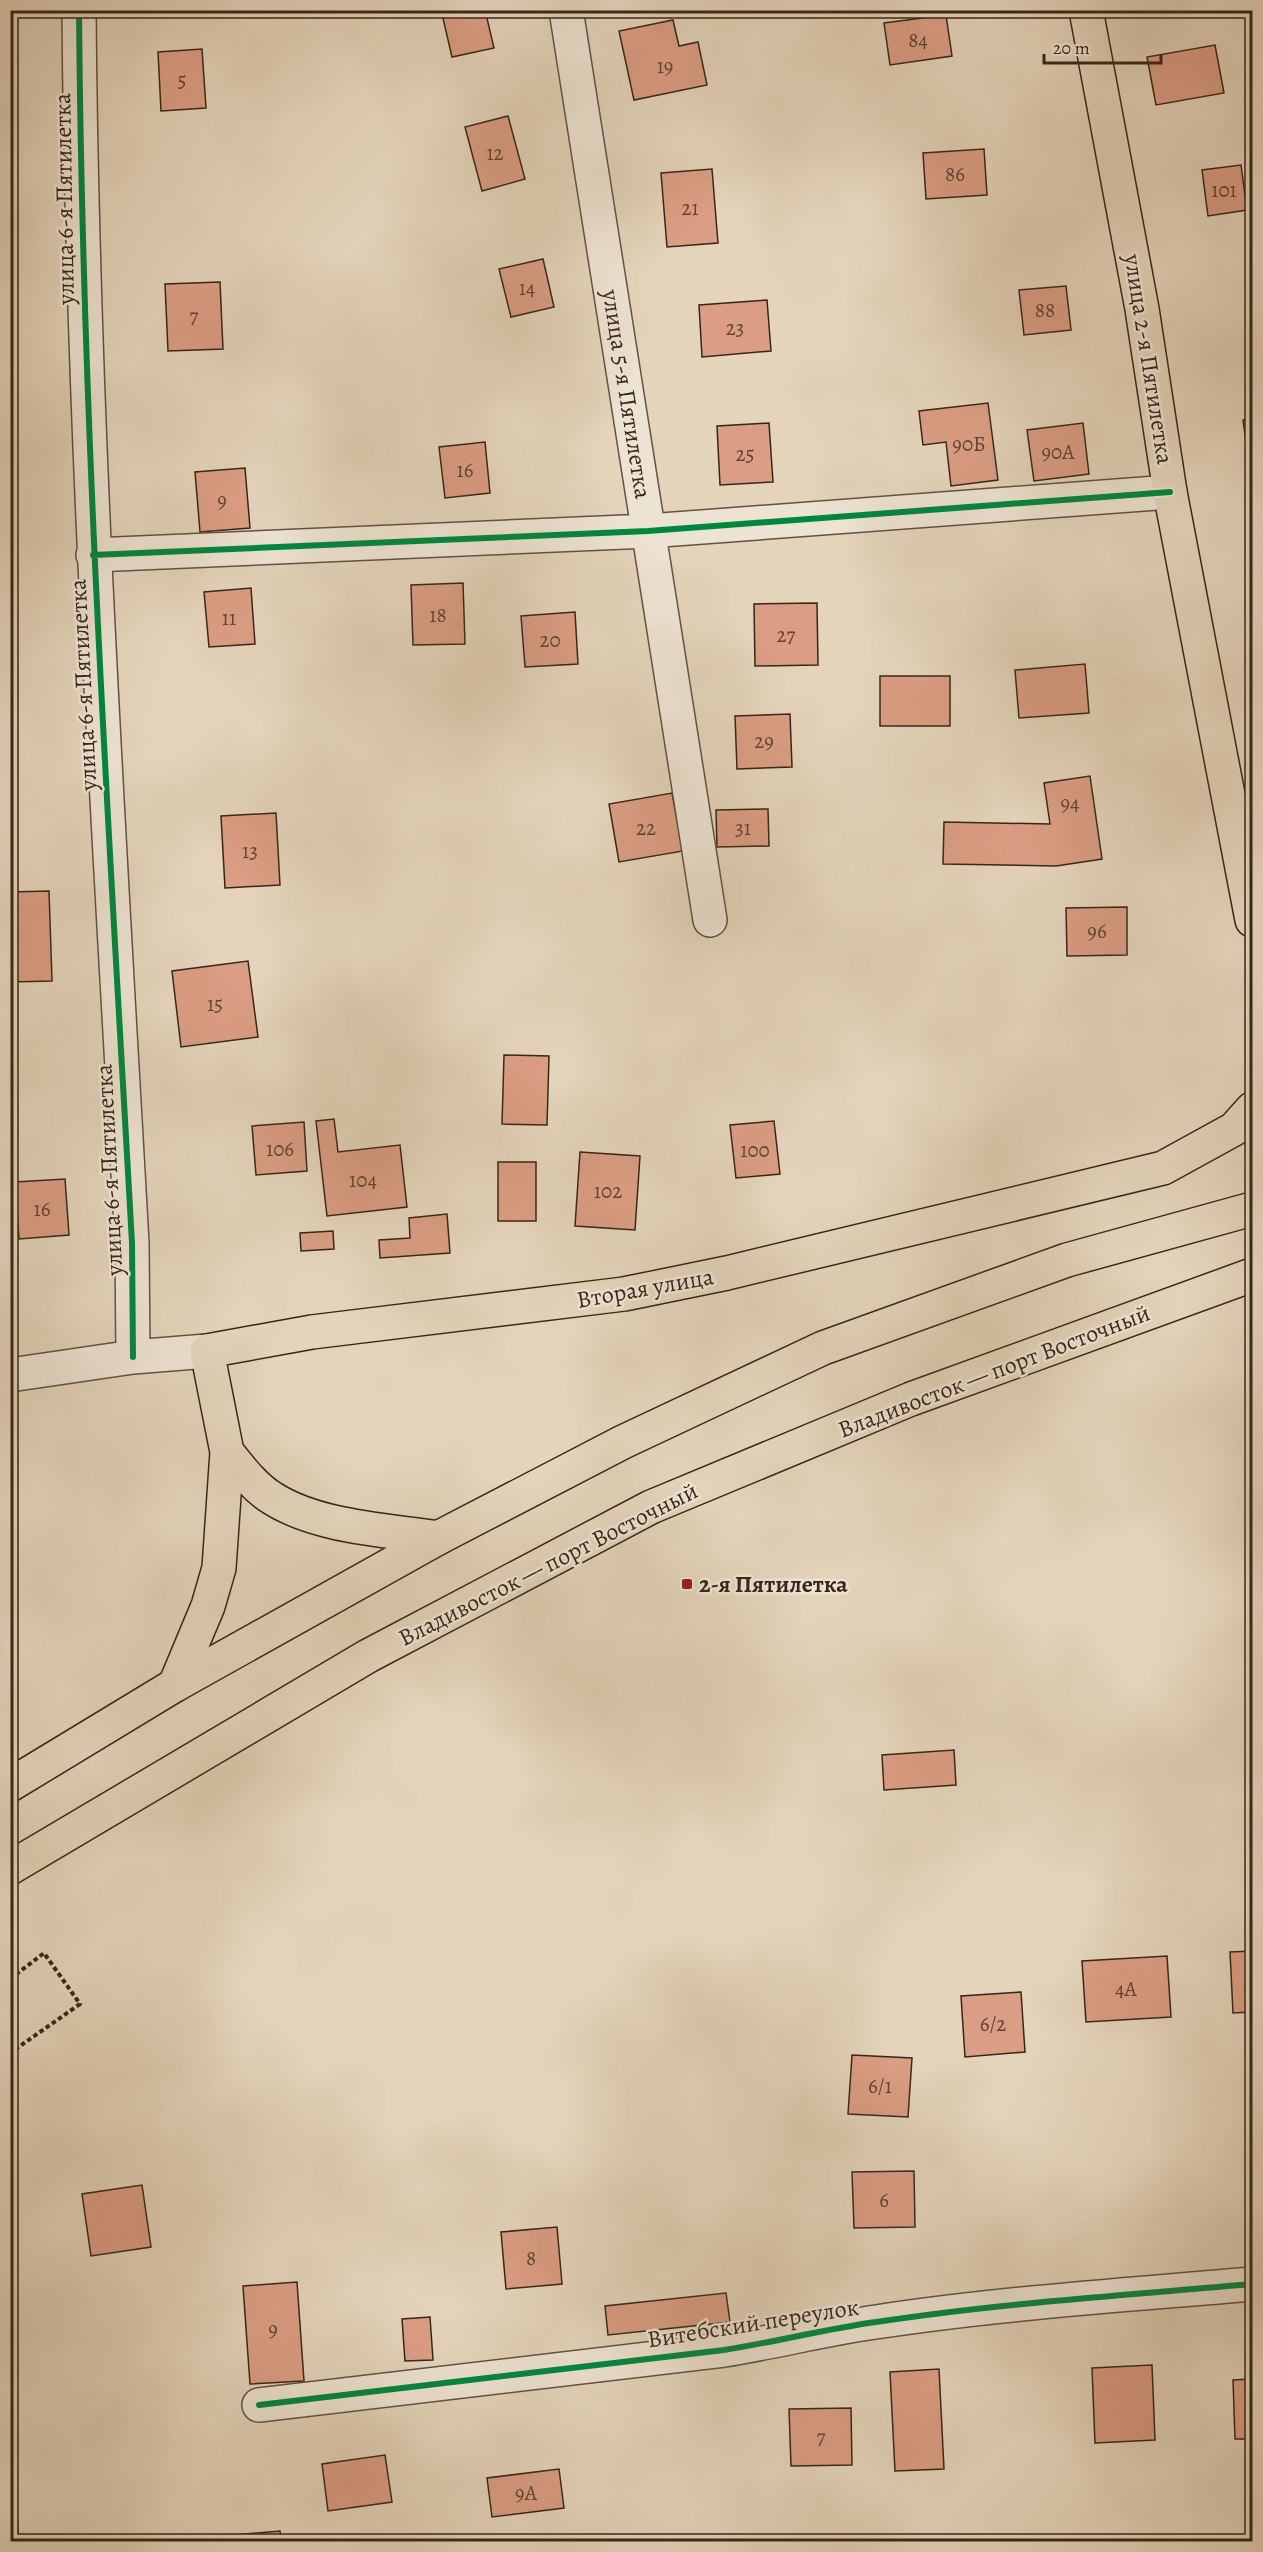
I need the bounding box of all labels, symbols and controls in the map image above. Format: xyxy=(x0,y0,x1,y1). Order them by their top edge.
house number: 84 xyxy=(908,26,928,54)
scale bar xyxy=(1044,27,1161,65)
text: 20 m xyxy=(1053,36,1090,60)
house number: 19 xyxy=(657,52,673,80)
house number: 5 xyxy=(177,66,187,94)
street label: улица 6-я Пятилетка xyxy=(46,93,82,306)
house number: 12 xyxy=(486,139,504,167)
house number: 86 xyxy=(945,160,965,188)
house number: 101 xyxy=(1211,176,1237,204)
house number: 21 xyxy=(681,194,699,222)
street label: улица 2-я Пятилетка xyxy=(1116,251,1181,466)
house number: 14 xyxy=(519,274,535,302)
street label: улица 5-я Пятилетка xyxy=(595,286,659,501)
house number: 88 xyxy=(1035,296,1055,324)
house number: 7 xyxy=(190,302,199,330)
house number: 23 xyxy=(726,314,744,342)
house number: 90Б xyxy=(952,430,986,458)
house number: 90А xyxy=(1041,438,1075,466)
house number: 25 xyxy=(735,440,755,468)
house number: 16 xyxy=(457,456,474,484)
house number: 9 xyxy=(217,486,227,514)
street label: улица 6-я Пятилетка xyxy=(61,578,105,793)
house number: 18 xyxy=(429,601,447,629)
house number: 11 xyxy=(222,604,236,632)
house number: 27 xyxy=(777,621,796,649)
house number: 20 xyxy=(539,626,561,654)
house number: 29 xyxy=(754,727,774,755)
house number: 94 xyxy=(1060,789,1080,817)
house number: 22 xyxy=(636,814,656,842)
house number: 31 xyxy=(735,814,751,842)
house number: 13 xyxy=(242,837,258,865)
house number: 96 xyxy=(1087,917,1107,945)
house number: 15 xyxy=(207,990,223,1018)
street label: улица 6-я Пятилетка xyxy=(87,1063,131,1278)
house number: 106 xyxy=(266,1135,294,1163)
house number: 100 xyxy=(740,1136,770,1164)
house number: 104 xyxy=(349,1166,377,1194)
house number: 102 xyxy=(594,1177,622,1205)
house number: 16 xyxy=(34,1195,51,1223)
street label: Вторая улица xyxy=(574,1260,716,1316)
street label: Владивосток — порт Восточный xyxy=(833,1297,1155,1445)
street label: Владивосток — порт Восточный xyxy=(393,1474,703,1654)
place label: 2-я Пятилетка xyxy=(699,1568,848,1600)
marker: 2-я Пятилетка xyxy=(680,1577,694,1591)
house number: 4А xyxy=(1115,1975,1138,2003)
house number: 6/2 xyxy=(980,2010,1006,2038)
house number: 6/1 xyxy=(868,2072,892,2100)
house number: 6 xyxy=(879,2186,889,2214)
house number: 8 xyxy=(526,2244,536,2272)
street label: Витебский переулок xyxy=(645,2290,861,2356)
house number: 9 xyxy=(268,2315,278,2343)
house number: 7 xyxy=(817,2423,826,2451)
house number: 9А xyxy=(515,2479,538,2507)

